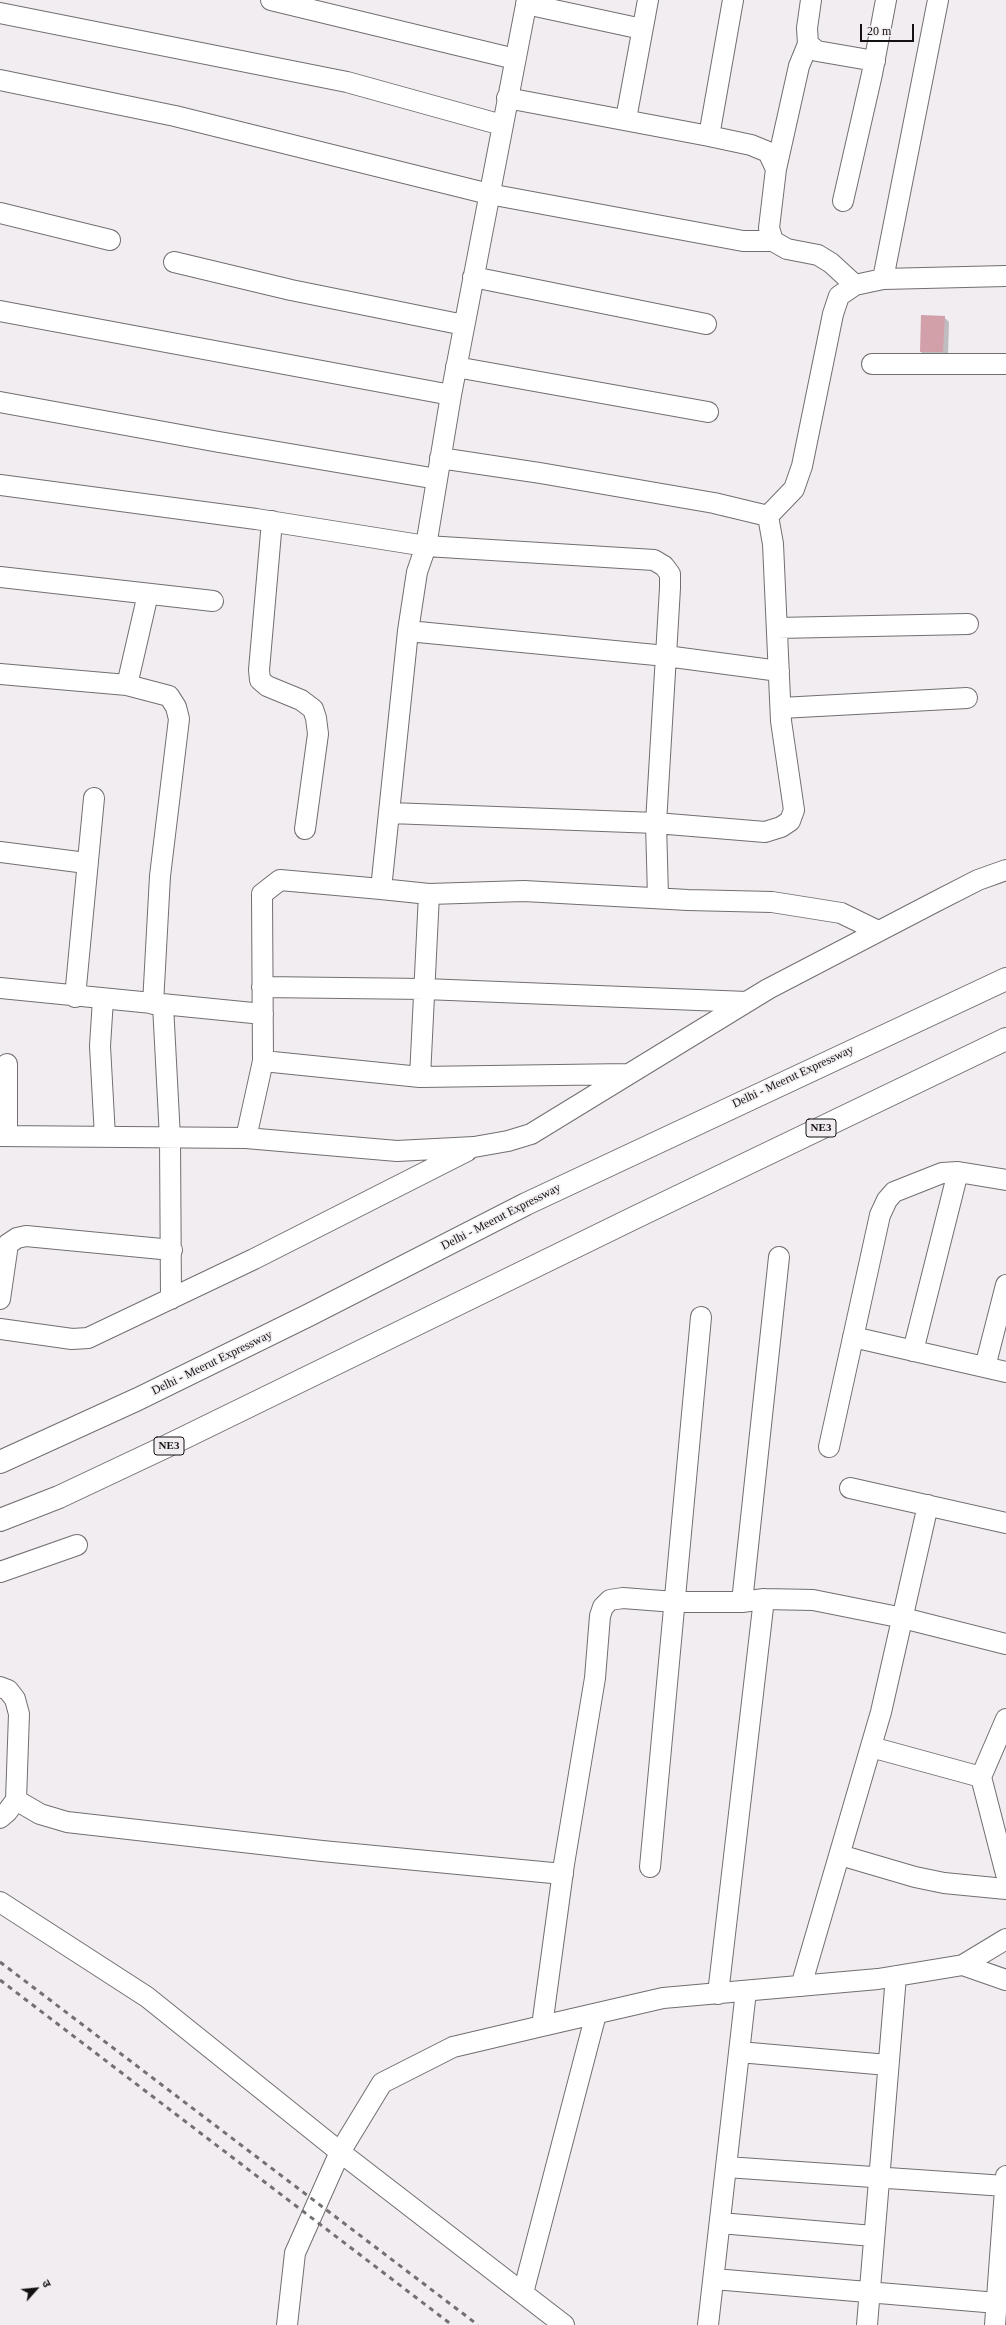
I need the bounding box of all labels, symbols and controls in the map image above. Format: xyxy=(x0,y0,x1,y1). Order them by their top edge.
scale bar xyxy=(862,16,916,42)
text: 20 m xyxy=(867,24,891,38)
street label: Delhi - Meerut Expressway xyxy=(730,1043,856,1111)
road number: NE3 xyxy=(806,1119,836,1137)
street label: Delhi - Meerut Expressway xyxy=(439,1181,563,1253)
street label: Delhi - Meerut Expressway xyxy=(149,1328,275,1398)
road number: NE3 xyxy=(154,1437,184,1455)
north arrow xyxy=(16,2269,56,2309)
text: उ xyxy=(40,2278,53,2289)

